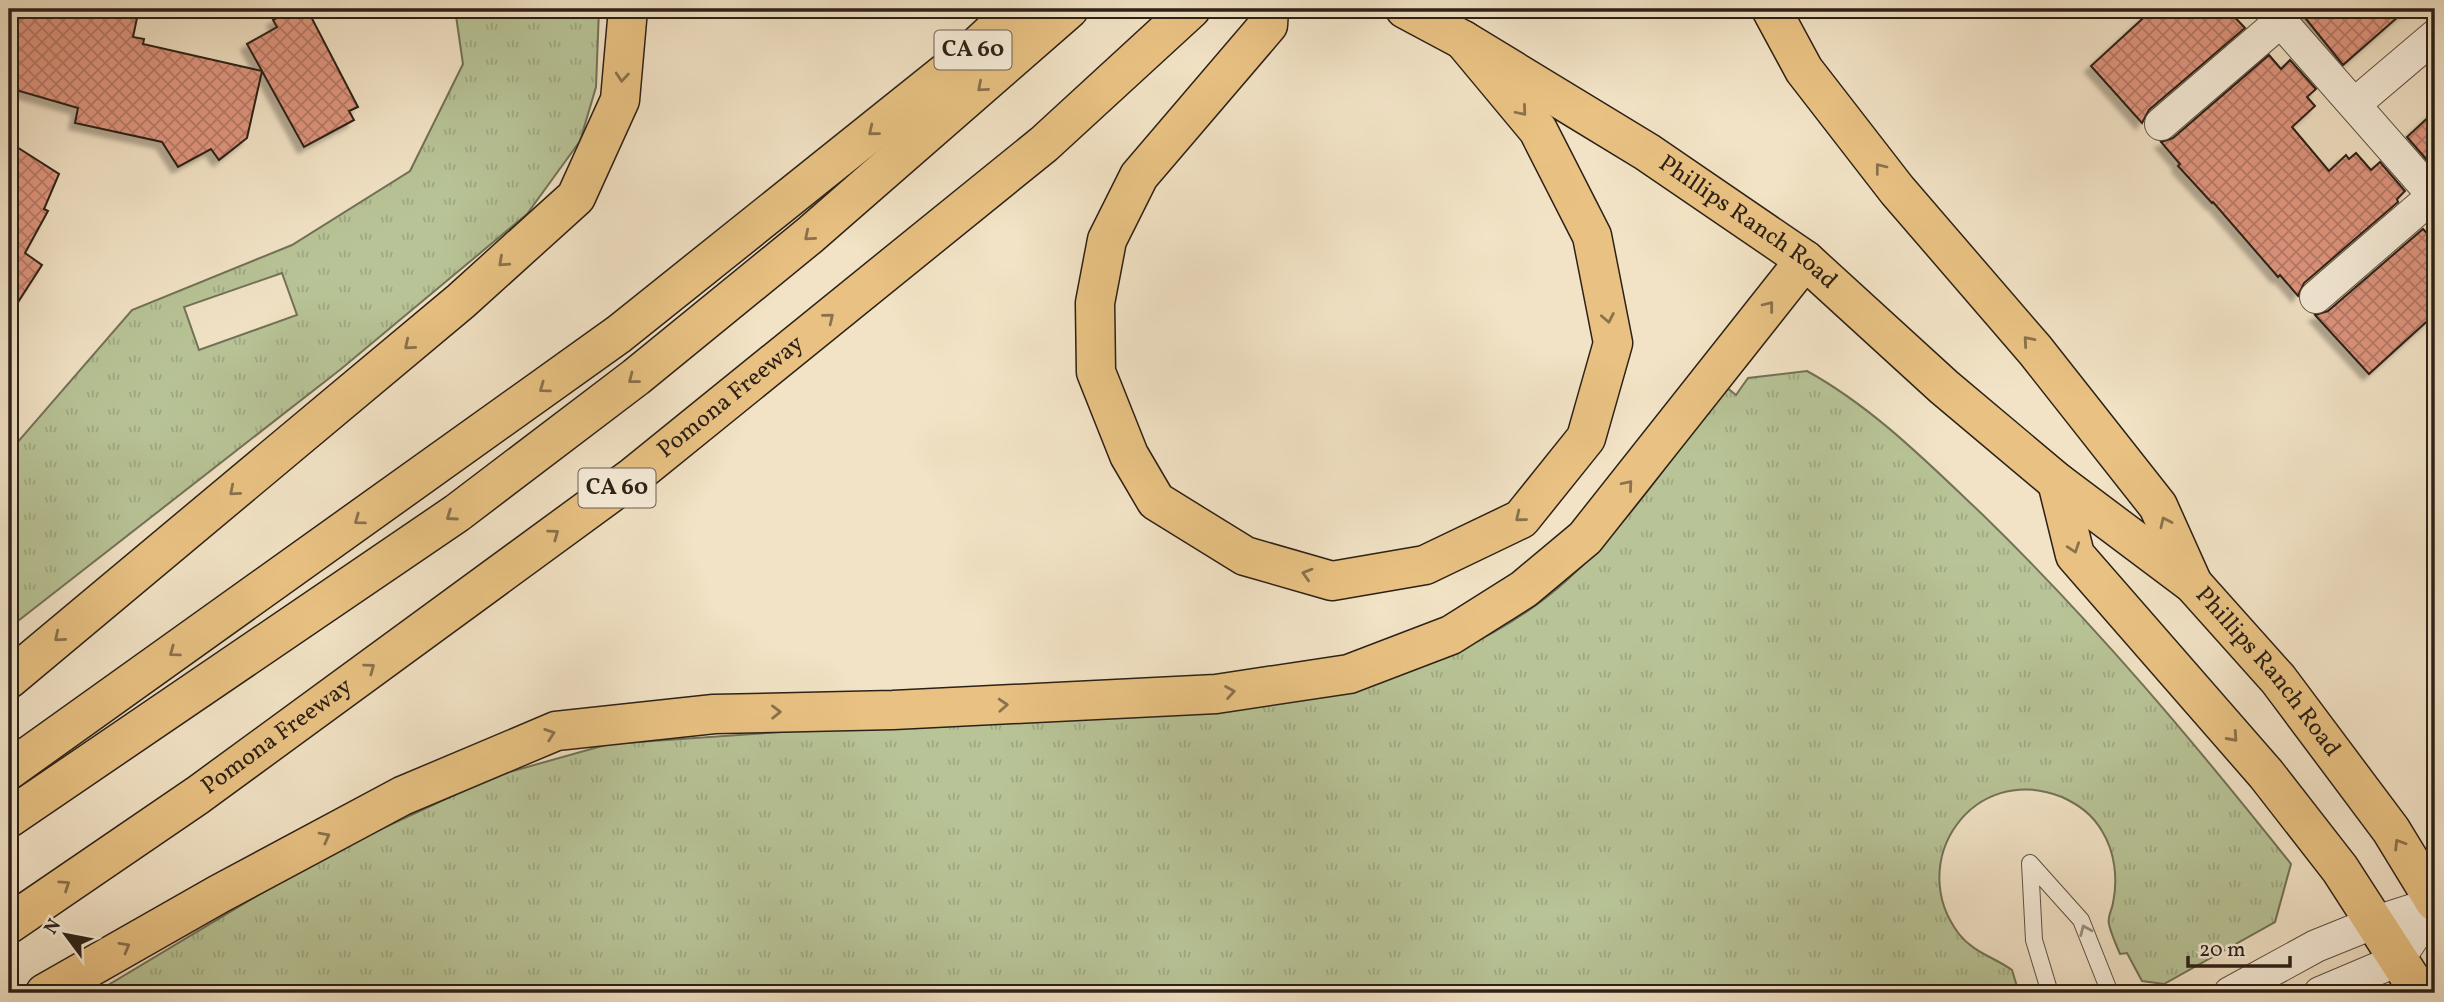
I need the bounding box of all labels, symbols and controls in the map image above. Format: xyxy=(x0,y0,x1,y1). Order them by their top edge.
road number: CA 60 xyxy=(934,31,1012,70)
one-way arrow xyxy=(615,72,630,83)
one-way arrow xyxy=(977,79,990,91)
one-way arrow xyxy=(1514,103,1526,116)
one-way arrow xyxy=(868,123,881,135)
street label: Phillips Ranch Road xyxy=(1651,147,1844,298)
one-way arrow xyxy=(1876,163,1889,175)
one-way arrow xyxy=(805,228,818,240)
one-way arrow xyxy=(498,254,511,267)
one-way arrow xyxy=(1761,302,1773,315)
one-way arrow xyxy=(1600,312,1615,324)
one-way arrow xyxy=(820,314,833,326)
street label: Pomona Freeway xyxy=(651,328,812,467)
one-way arrow xyxy=(2024,336,2036,349)
one-way arrow xyxy=(404,337,417,349)
one-way arrow xyxy=(628,370,640,383)
one-way arrow xyxy=(539,379,552,392)
road number: CA 60 xyxy=(578,468,656,508)
one-way arrow xyxy=(1620,480,1632,493)
one-way arrow xyxy=(229,483,242,495)
one-way arrow xyxy=(446,508,459,521)
one-way arrow xyxy=(1515,508,1527,521)
one-way arrow xyxy=(354,512,367,524)
one-way arrow xyxy=(2159,517,2173,529)
one-way arrow xyxy=(546,530,559,542)
one-way arrow xyxy=(2066,541,2080,553)
one-way arrow xyxy=(1301,567,1313,582)
street label: Phillips Ranch Road xyxy=(2187,580,2348,765)
one-way arrow xyxy=(55,629,68,641)
one-way arrow xyxy=(169,644,182,656)
one-way arrow xyxy=(362,664,375,677)
street label: Pomona Freeway xyxy=(195,670,360,804)
one-way arrow xyxy=(1224,685,1236,700)
one-way arrow xyxy=(998,697,1009,712)
one-way arrow xyxy=(770,705,781,720)
one-way arrow xyxy=(543,728,555,743)
one-way arrow xyxy=(2225,729,2237,742)
one-way arrow xyxy=(317,832,330,846)
one-way arrow xyxy=(2395,839,2408,852)
one-way arrow xyxy=(57,881,70,894)
north arrow xyxy=(32,900,102,970)
text: N xyxy=(39,914,68,940)
one-way arrow xyxy=(2079,925,2093,937)
scale bar xyxy=(2188,925,2290,969)
text: 20 m xyxy=(2199,936,2245,965)
one-way arrow xyxy=(118,942,131,955)

